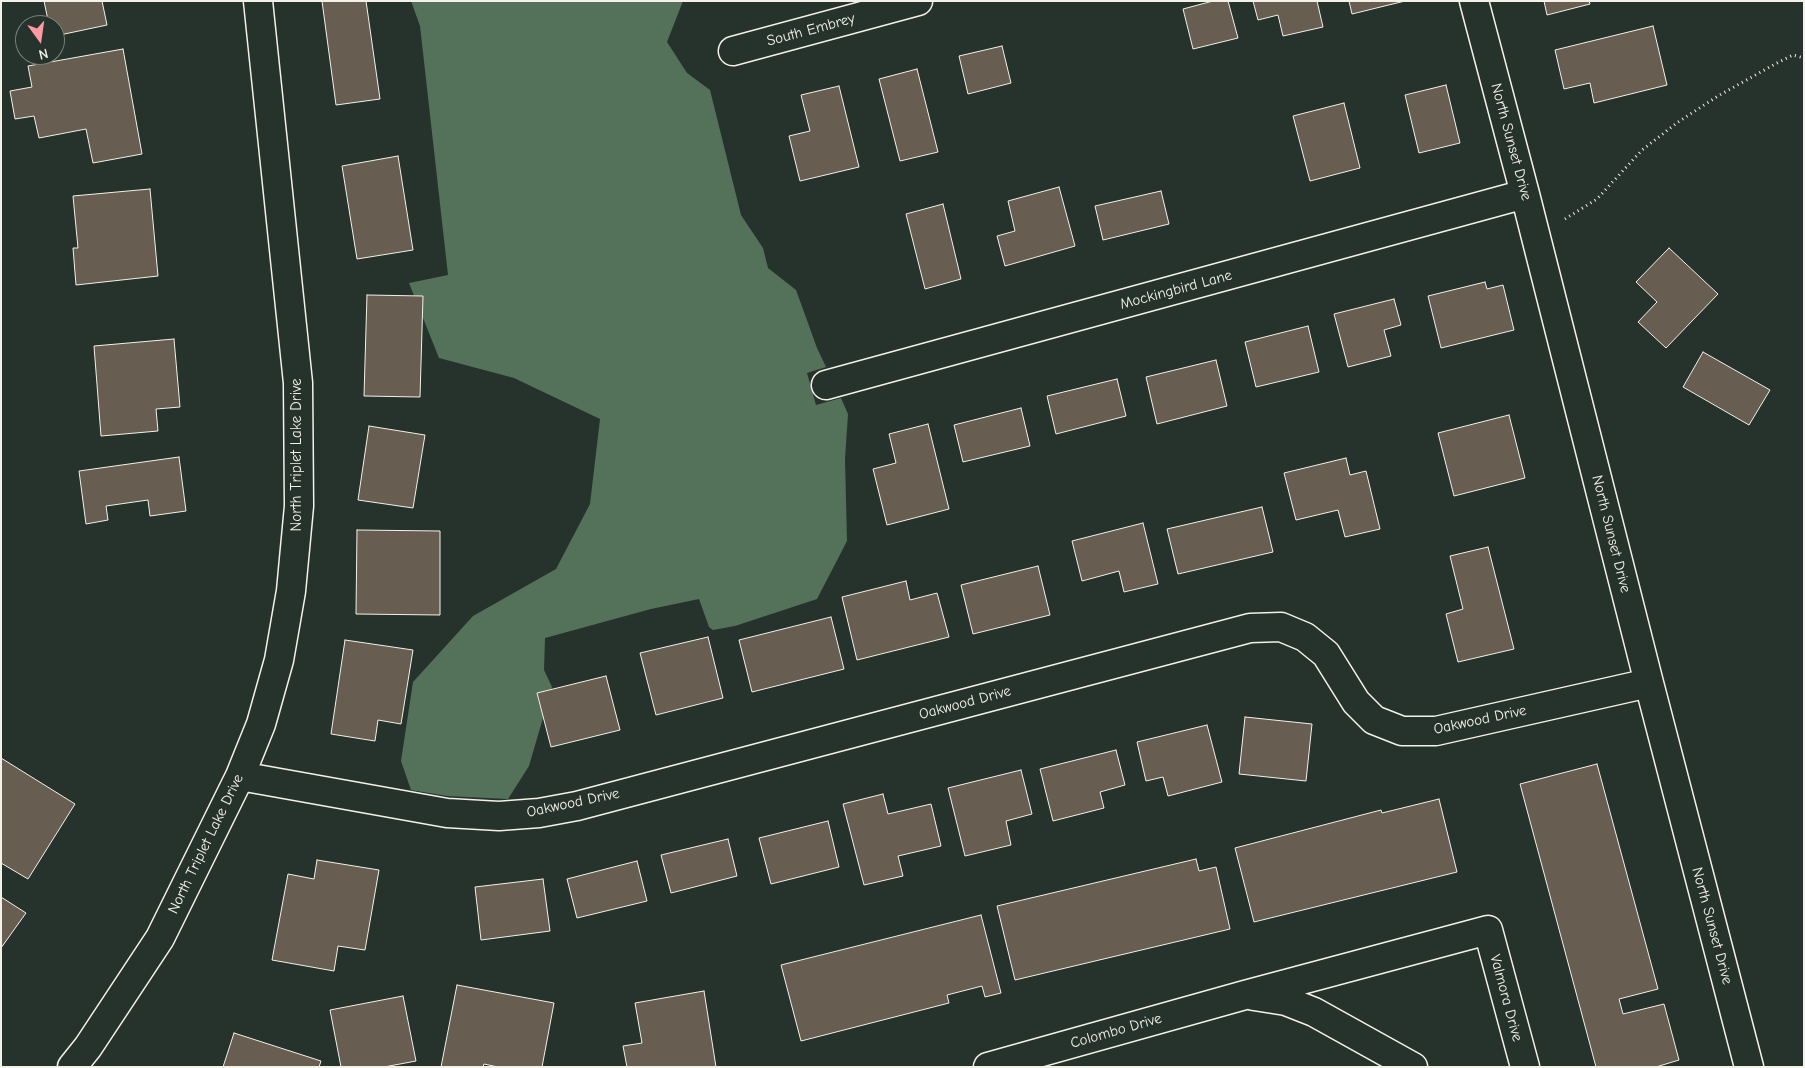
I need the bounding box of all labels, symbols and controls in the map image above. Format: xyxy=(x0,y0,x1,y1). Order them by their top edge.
street label: South Embrey xyxy=(765,10,857,50)
north arrow xyxy=(15,15,65,65)
text: N xyxy=(37,45,50,63)
street label: North Sunset Drive xyxy=(1487,81,1535,203)
street label: Mockingbird Lane xyxy=(1118,266,1234,314)
street label: North Triplet Lake Drive xyxy=(288,378,306,532)
street label: North Sunset Drive xyxy=(1588,473,1634,595)
street label: Oakwood Drive xyxy=(917,682,1013,724)
street label: Oakwood Drive xyxy=(1432,701,1528,739)
street label: North Triplet Lake Drive xyxy=(164,771,248,917)
street label: Oakwood Drive xyxy=(525,784,621,822)
street label: North Sunset Drive xyxy=(1688,865,1736,987)
street label: Valmora Drive xyxy=(1486,953,1526,1043)
street label: Colombo Drive xyxy=(1068,1009,1164,1053)

